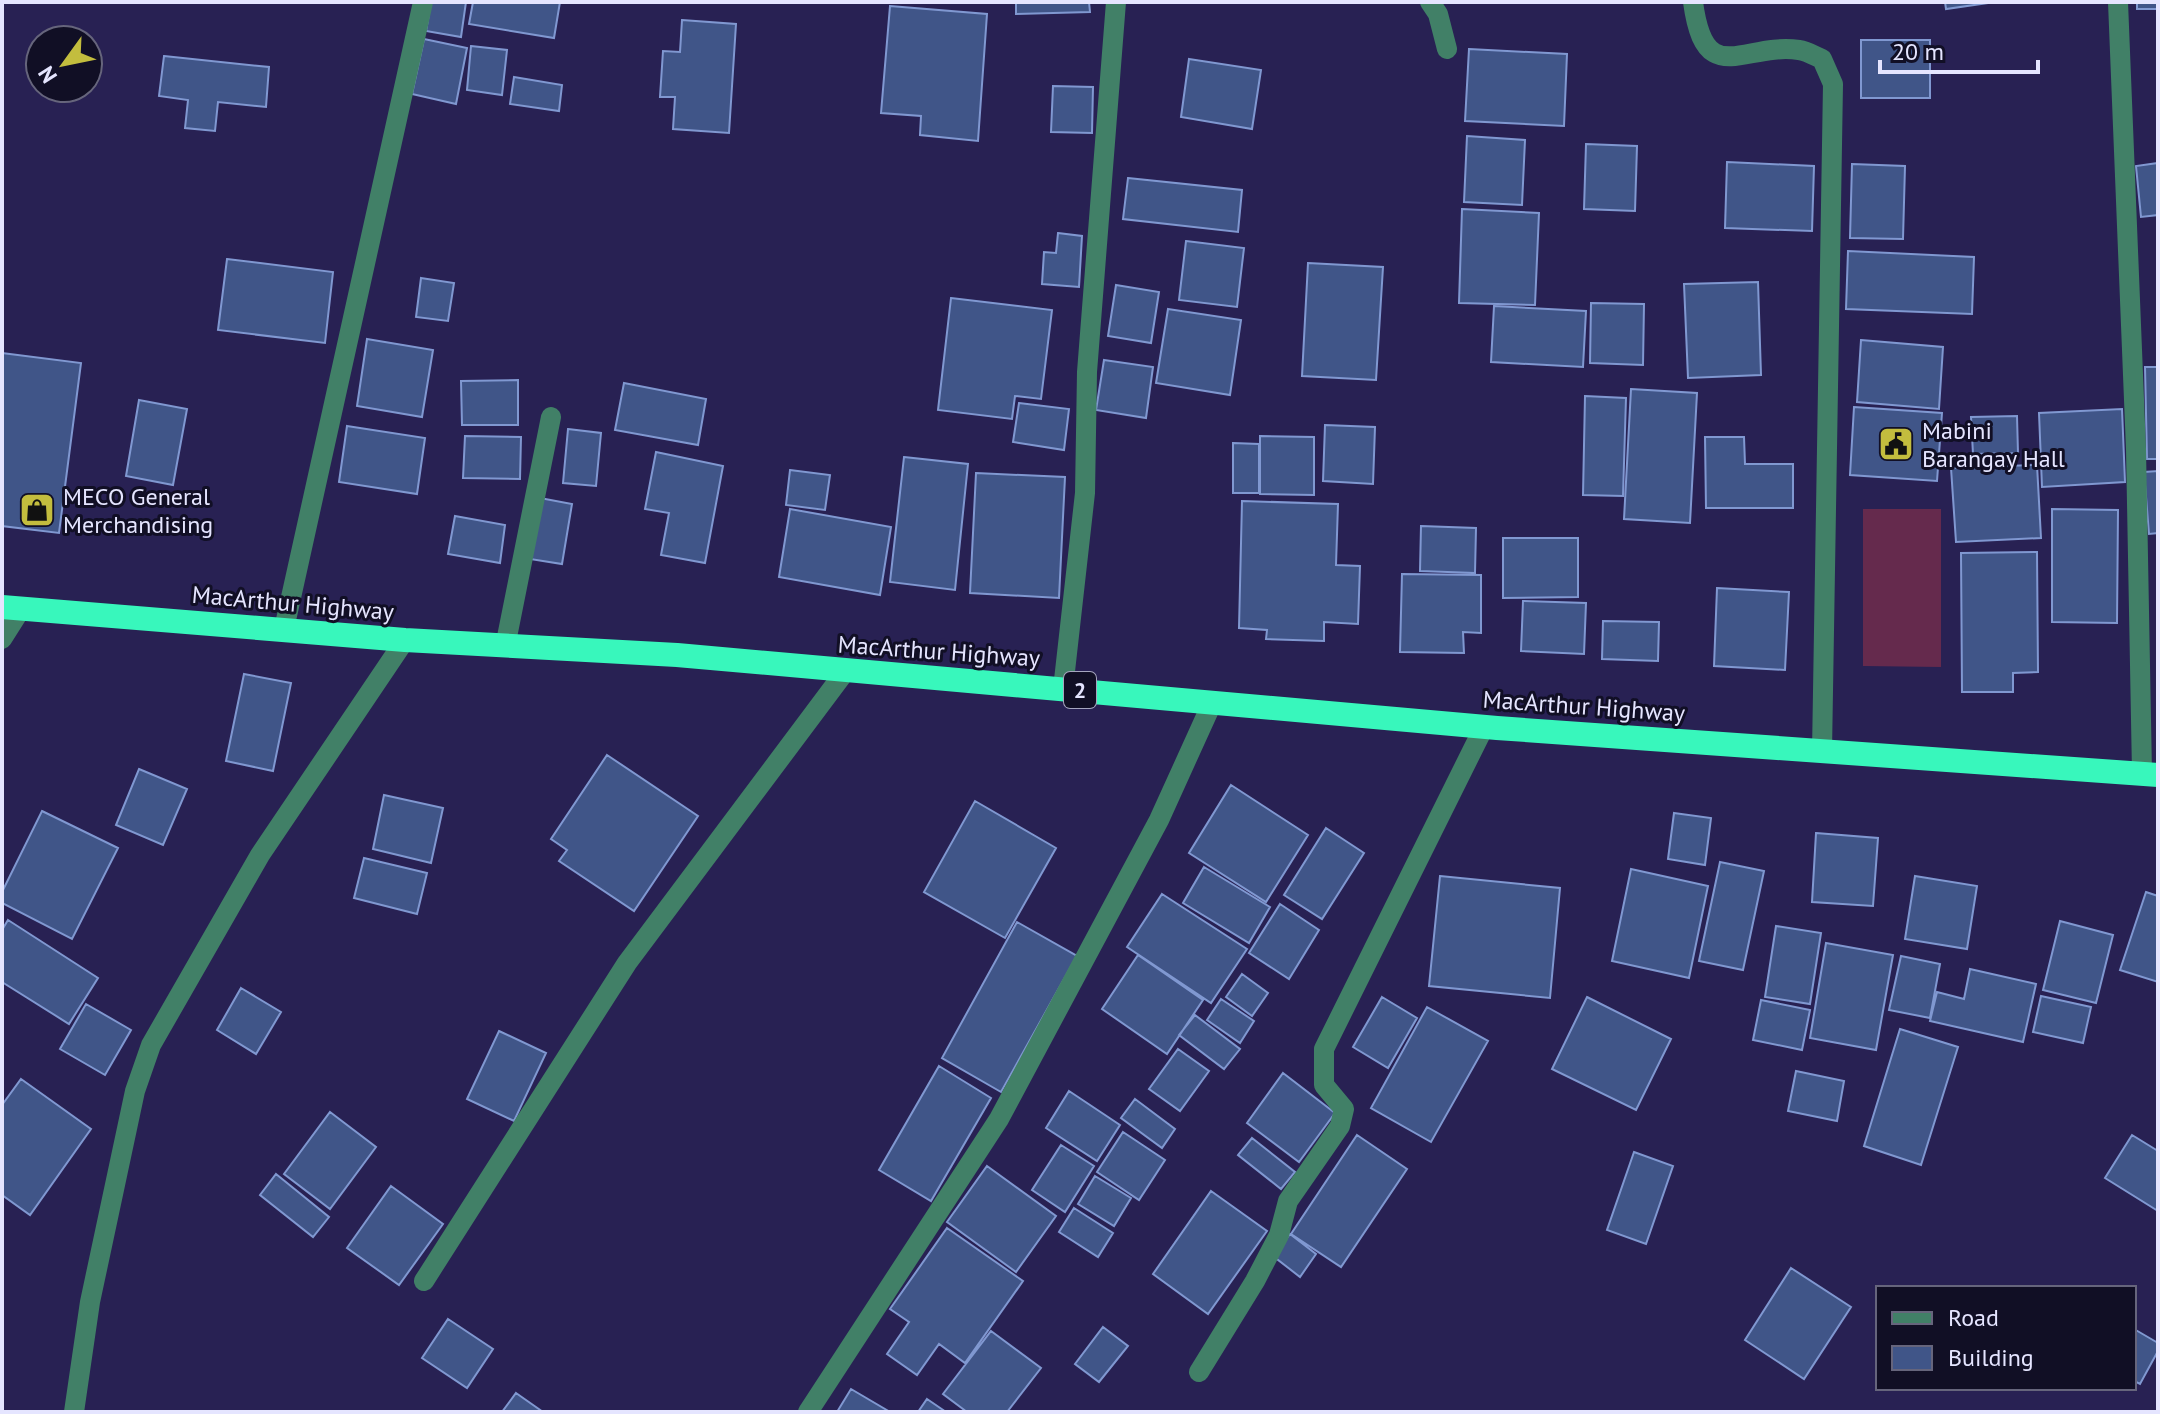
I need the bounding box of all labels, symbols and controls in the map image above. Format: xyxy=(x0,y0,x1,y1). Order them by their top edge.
north arrow xyxy=(24,24,104,104)
scale bar xyxy=(1880,24,2038,74)
text: 20 m xyxy=(1892,36,1944,67)
text: N xyxy=(32,61,63,89)
place label: Mabini Barangay Hall xyxy=(1922,415,2065,474)
public building icon: Mabini Barangay Hall xyxy=(1877,425,1915,463)
place label: MECO General Merchandising xyxy=(63,481,213,540)
shop icon: MECO General Merchandising xyxy=(18,491,56,529)
street label: MacArthur Highway xyxy=(191,579,395,627)
street label: MacArthur Highway xyxy=(837,628,1041,674)
road number: 2 xyxy=(1064,672,1096,708)
street label: MacArthur Highway xyxy=(1482,683,1686,729)
legend xyxy=(1876,1286,2136,1390)
text: Road xyxy=(1948,1302,1999,1333)
text: Building xyxy=(1948,1342,2034,1373)

